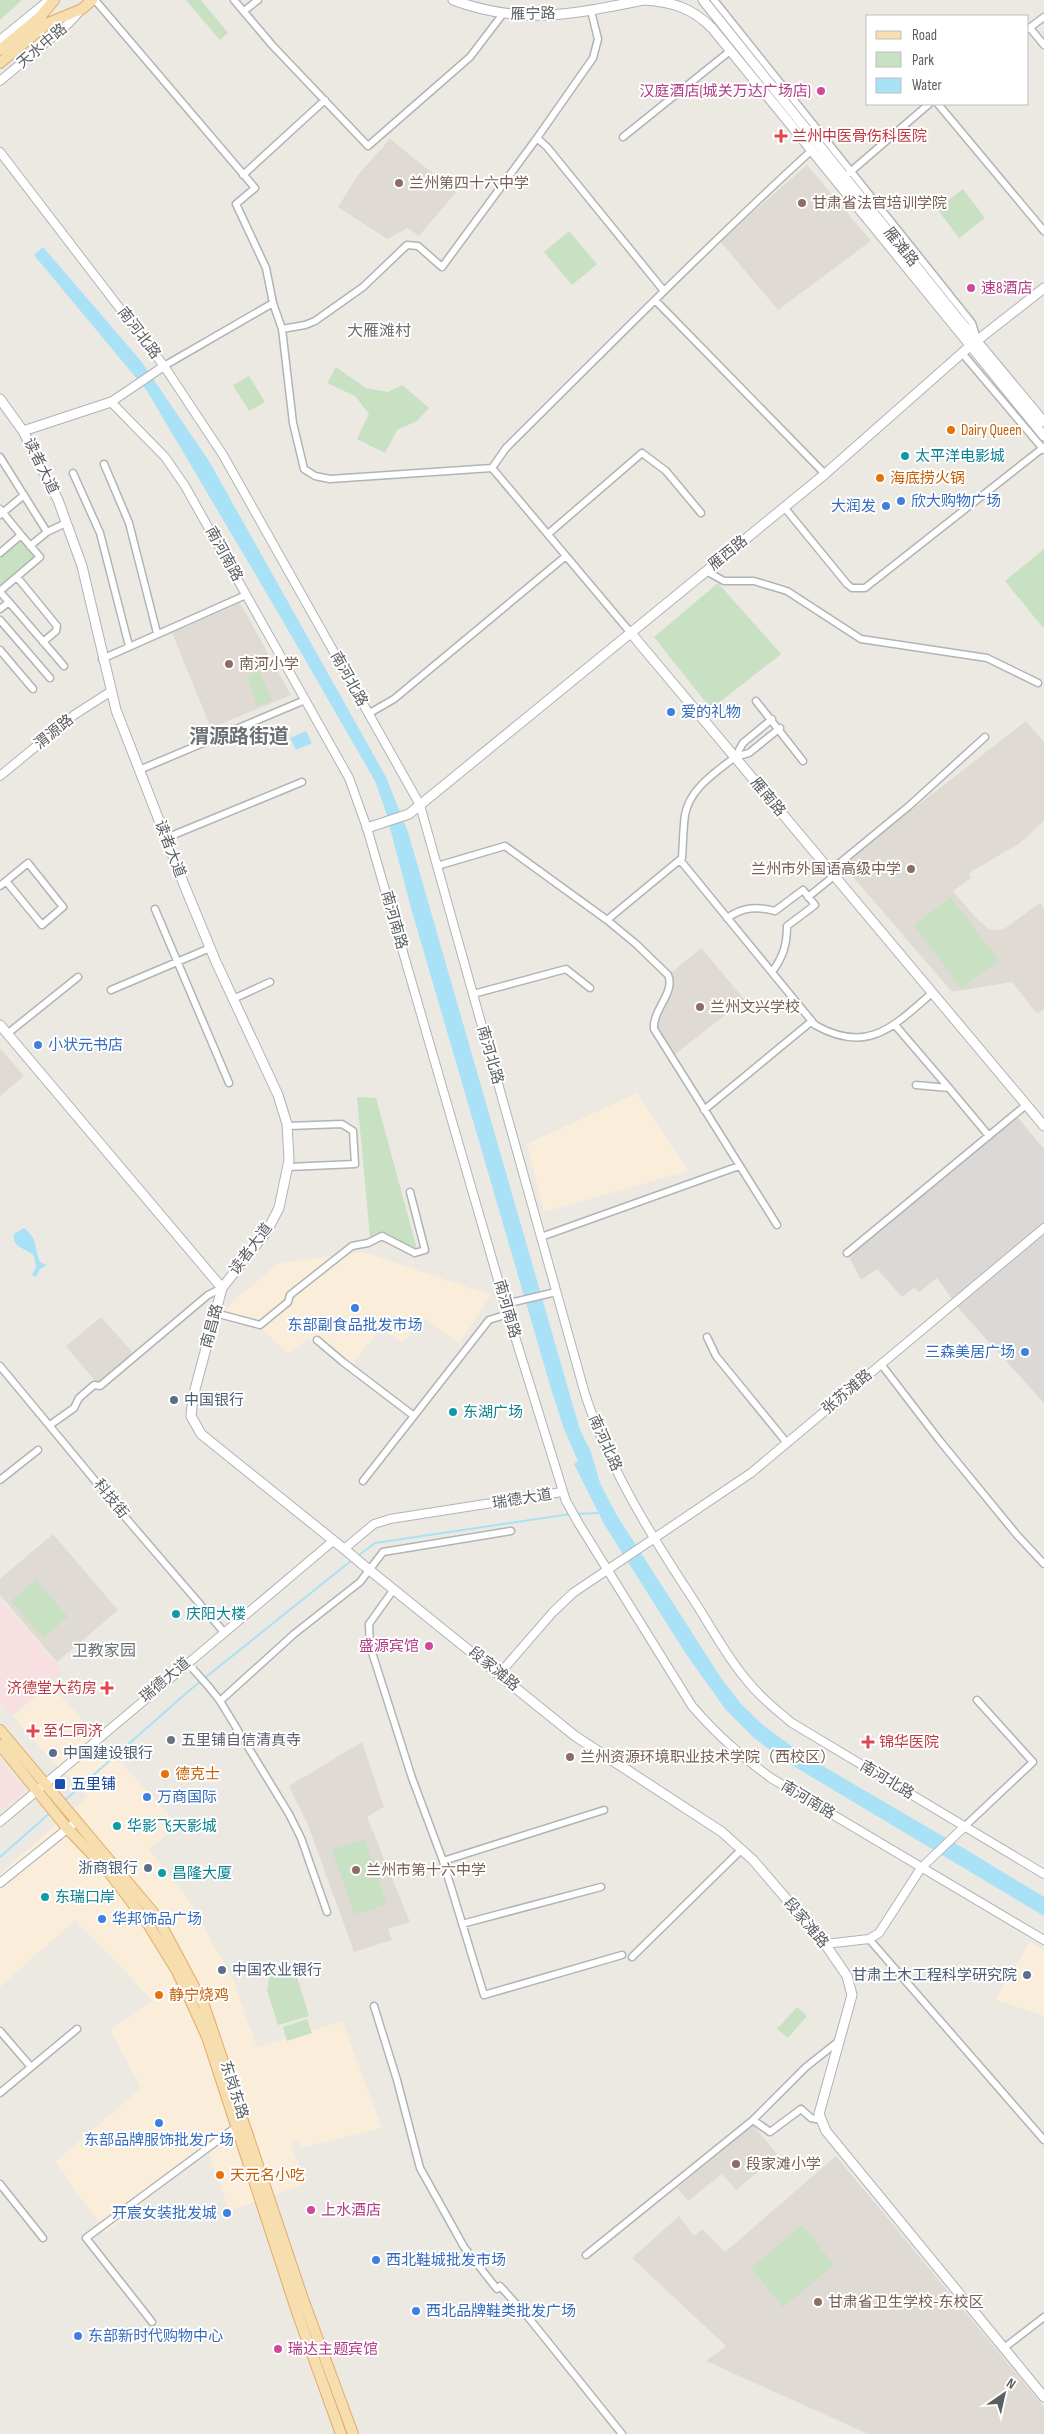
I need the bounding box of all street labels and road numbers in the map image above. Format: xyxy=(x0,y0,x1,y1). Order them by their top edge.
street label: 雁宁路 xyxy=(510,4,556,24)
street label: 天水中路 xyxy=(13,19,71,73)
street label: 雁滩路 xyxy=(879,224,923,270)
street label: 南河北路 xyxy=(113,303,165,363)
street label: 读者大道 xyxy=(19,435,63,497)
street label: 南河南路 xyxy=(201,523,247,585)
street label: 雁西路 xyxy=(705,531,751,575)
street label: 南河北路 xyxy=(326,648,372,710)
street label: 渭源路 xyxy=(31,710,77,754)
street label: 雁南路 xyxy=(746,774,790,820)
street label: 读者大道 xyxy=(150,818,190,880)
street label: 南河南路 xyxy=(377,889,411,951)
street label: 南河北路 xyxy=(473,1024,507,1086)
street label: 读者大道 xyxy=(225,1219,277,1279)
street label: 南河南路 xyxy=(490,1278,524,1340)
street label: 南昌路 xyxy=(197,1302,227,1350)
street label: 张苏滩路 xyxy=(818,1365,876,1419)
street label: 南河北路 xyxy=(584,1412,626,1474)
street label: 科技街 xyxy=(89,1476,133,1522)
street label: 瑞德大道 xyxy=(491,1485,553,1513)
street label: 段家滩路 xyxy=(465,1643,523,1695)
street label: 瑞德大道 xyxy=(136,1653,194,1707)
street label: 南河北路 xyxy=(856,1756,918,1804)
street label: 南河南路 xyxy=(777,1776,839,1824)
street label: 段家滩路 xyxy=(779,1894,833,1952)
street label: 东岗东路 xyxy=(216,2059,252,2121)

